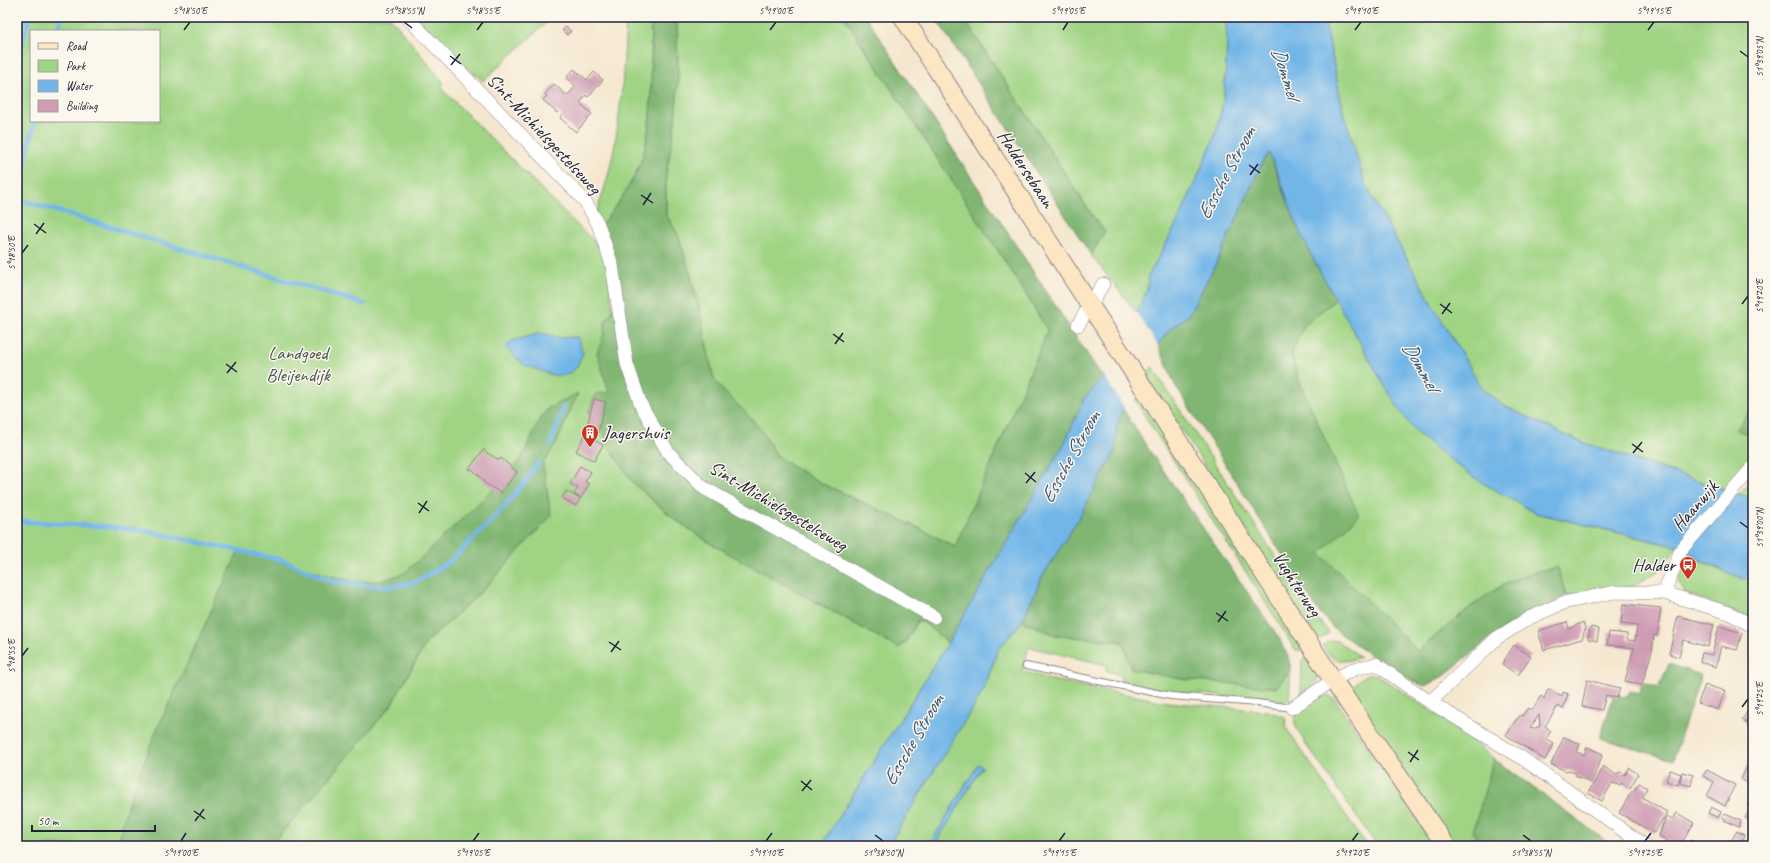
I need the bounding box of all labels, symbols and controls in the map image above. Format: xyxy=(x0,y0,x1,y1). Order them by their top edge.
text: 5°18'50"E xyxy=(173,4,209,17)
text: 51°38'55"N xyxy=(384,4,426,17)
text: 5°18'55"E xyxy=(466,4,502,17)
text: 5°19'00"E xyxy=(759,4,795,17)
text: 5°19'05"E xyxy=(1051,4,1087,17)
text: 5°19'10"E xyxy=(1344,4,1380,17)
text: 5°19'15"E xyxy=(1637,4,1673,17)
legend xyxy=(30,30,160,122)
text: 51°39'05"N xyxy=(1753,35,1766,77)
text: Road xyxy=(66,38,88,54)
water label: Dommel xyxy=(1266,44,1308,108)
text: Park xyxy=(66,58,87,74)
street label: Sint-Michielsgestelseweg xyxy=(482,68,607,200)
text: Water xyxy=(66,78,94,94)
text: Building xyxy=(66,98,98,114)
water label: Essche Stroom xyxy=(1191,121,1262,224)
street label: Haldersebaan xyxy=(992,126,1061,214)
text: 5°18'50"E xyxy=(5,234,18,270)
text: 5°19'20"E xyxy=(1753,277,1766,313)
water label: Dommel xyxy=(1397,337,1448,401)
park label: Landgoed Bleijendijk xyxy=(266,341,332,387)
water label: Essche Stroom xyxy=(1035,405,1106,507)
place label: Jagershuis xyxy=(602,421,671,445)
building icon: Jagershuis xyxy=(580,423,600,448)
street label: Sint-Michielsgestelseweg xyxy=(705,455,852,557)
street label: Haanwijk xyxy=(1666,474,1725,536)
text: 51°39'00"N xyxy=(1753,506,1766,548)
street label: Vughterweg xyxy=(1267,547,1328,622)
place label: Halder xyxy=(1632,553,1677,577)
bus stop icon: Halder xyxy=(1678,555,1698,580)
text: 5°18'55"E xyxy=(5,637,18,673)
text: 5°19'25"E xyxy=(1753,680,1766,716)
water label: Essche Stroom xyxy=(877,688,950,790)
scale bar xyxy=(32,807,155,833)
text: 50 m xyxy=(38,813,60,829)
text: 5°19'00"E xyxy=(164,846,200,859)
text: 5°19'05"E xyxy=(456,846,492,859)
text: 5°19'10"E xyxy=(749,846,785,859)
text: 51°38'50"N xyxy=(863,846,905,859)
text: 5°19'15"E xyxy=(1042,846,1078,859)
text: 5°19'20"E xyxy=(1335,846,1371,859)
text: 51°38'55"N xyxy=(1511,846,1553,859)
text: 5°19'25"E xyxy=(1628,846,1664,859)

